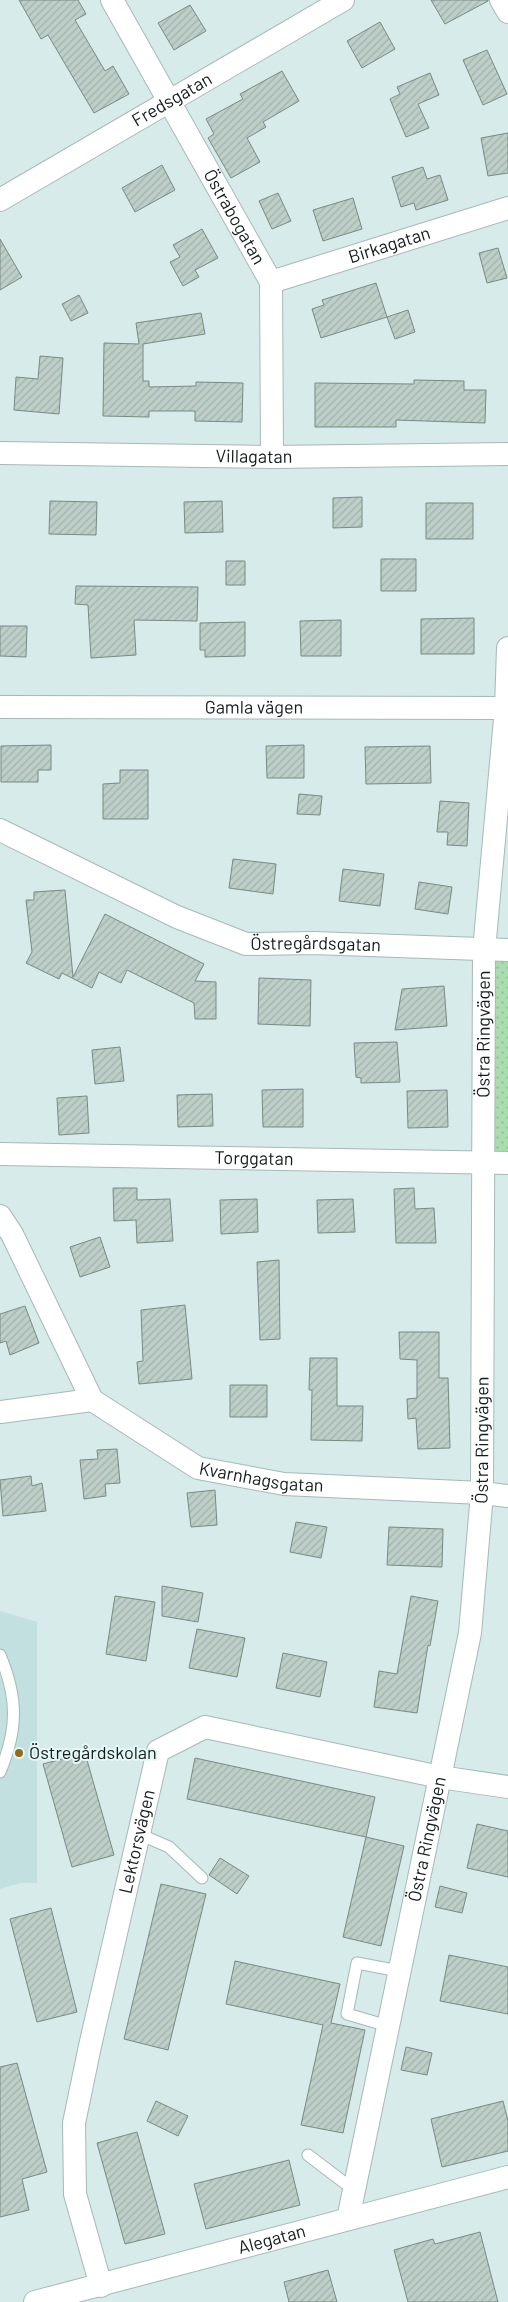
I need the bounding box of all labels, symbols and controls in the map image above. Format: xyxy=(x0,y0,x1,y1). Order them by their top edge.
street label: Fredsgatan xyxy=(127,67,215,131)
street label: Östrabogatan xyxy=(200,165,271,268)
street label: Birkagatan xyxy=(345,221,433,267)
street label: Villagatan xyxy=(215,444,293,467)
street label: Gamla vägen xyxy=(205,695,303,718)
street label: Östregårdsgatan xyxy=(250,931,381,955)
street label: Östra Ringvägen xyxy=(471,970,494,1098)
street label: Torggatan xyxy=(214,1146,294,1169)
street label: Östra Ringvägen xyxy=(469,1376,492,1505)
street label: Kvarnhagsgatan xyxy=(197,1456,324,1496)
place label: Östregårdskolan xyxy=(29,1741,157,1763)
marker: Östregårdskolan xyxy=(13,1747,25,1759)
street label: Östra Ringvägen xyxy=(402,1774,450,1903)
street label: Lektorsvägen xyxy=(114,1787,159,1896)
street label: Alegatan xyxy=(235,2219,308,2258)

